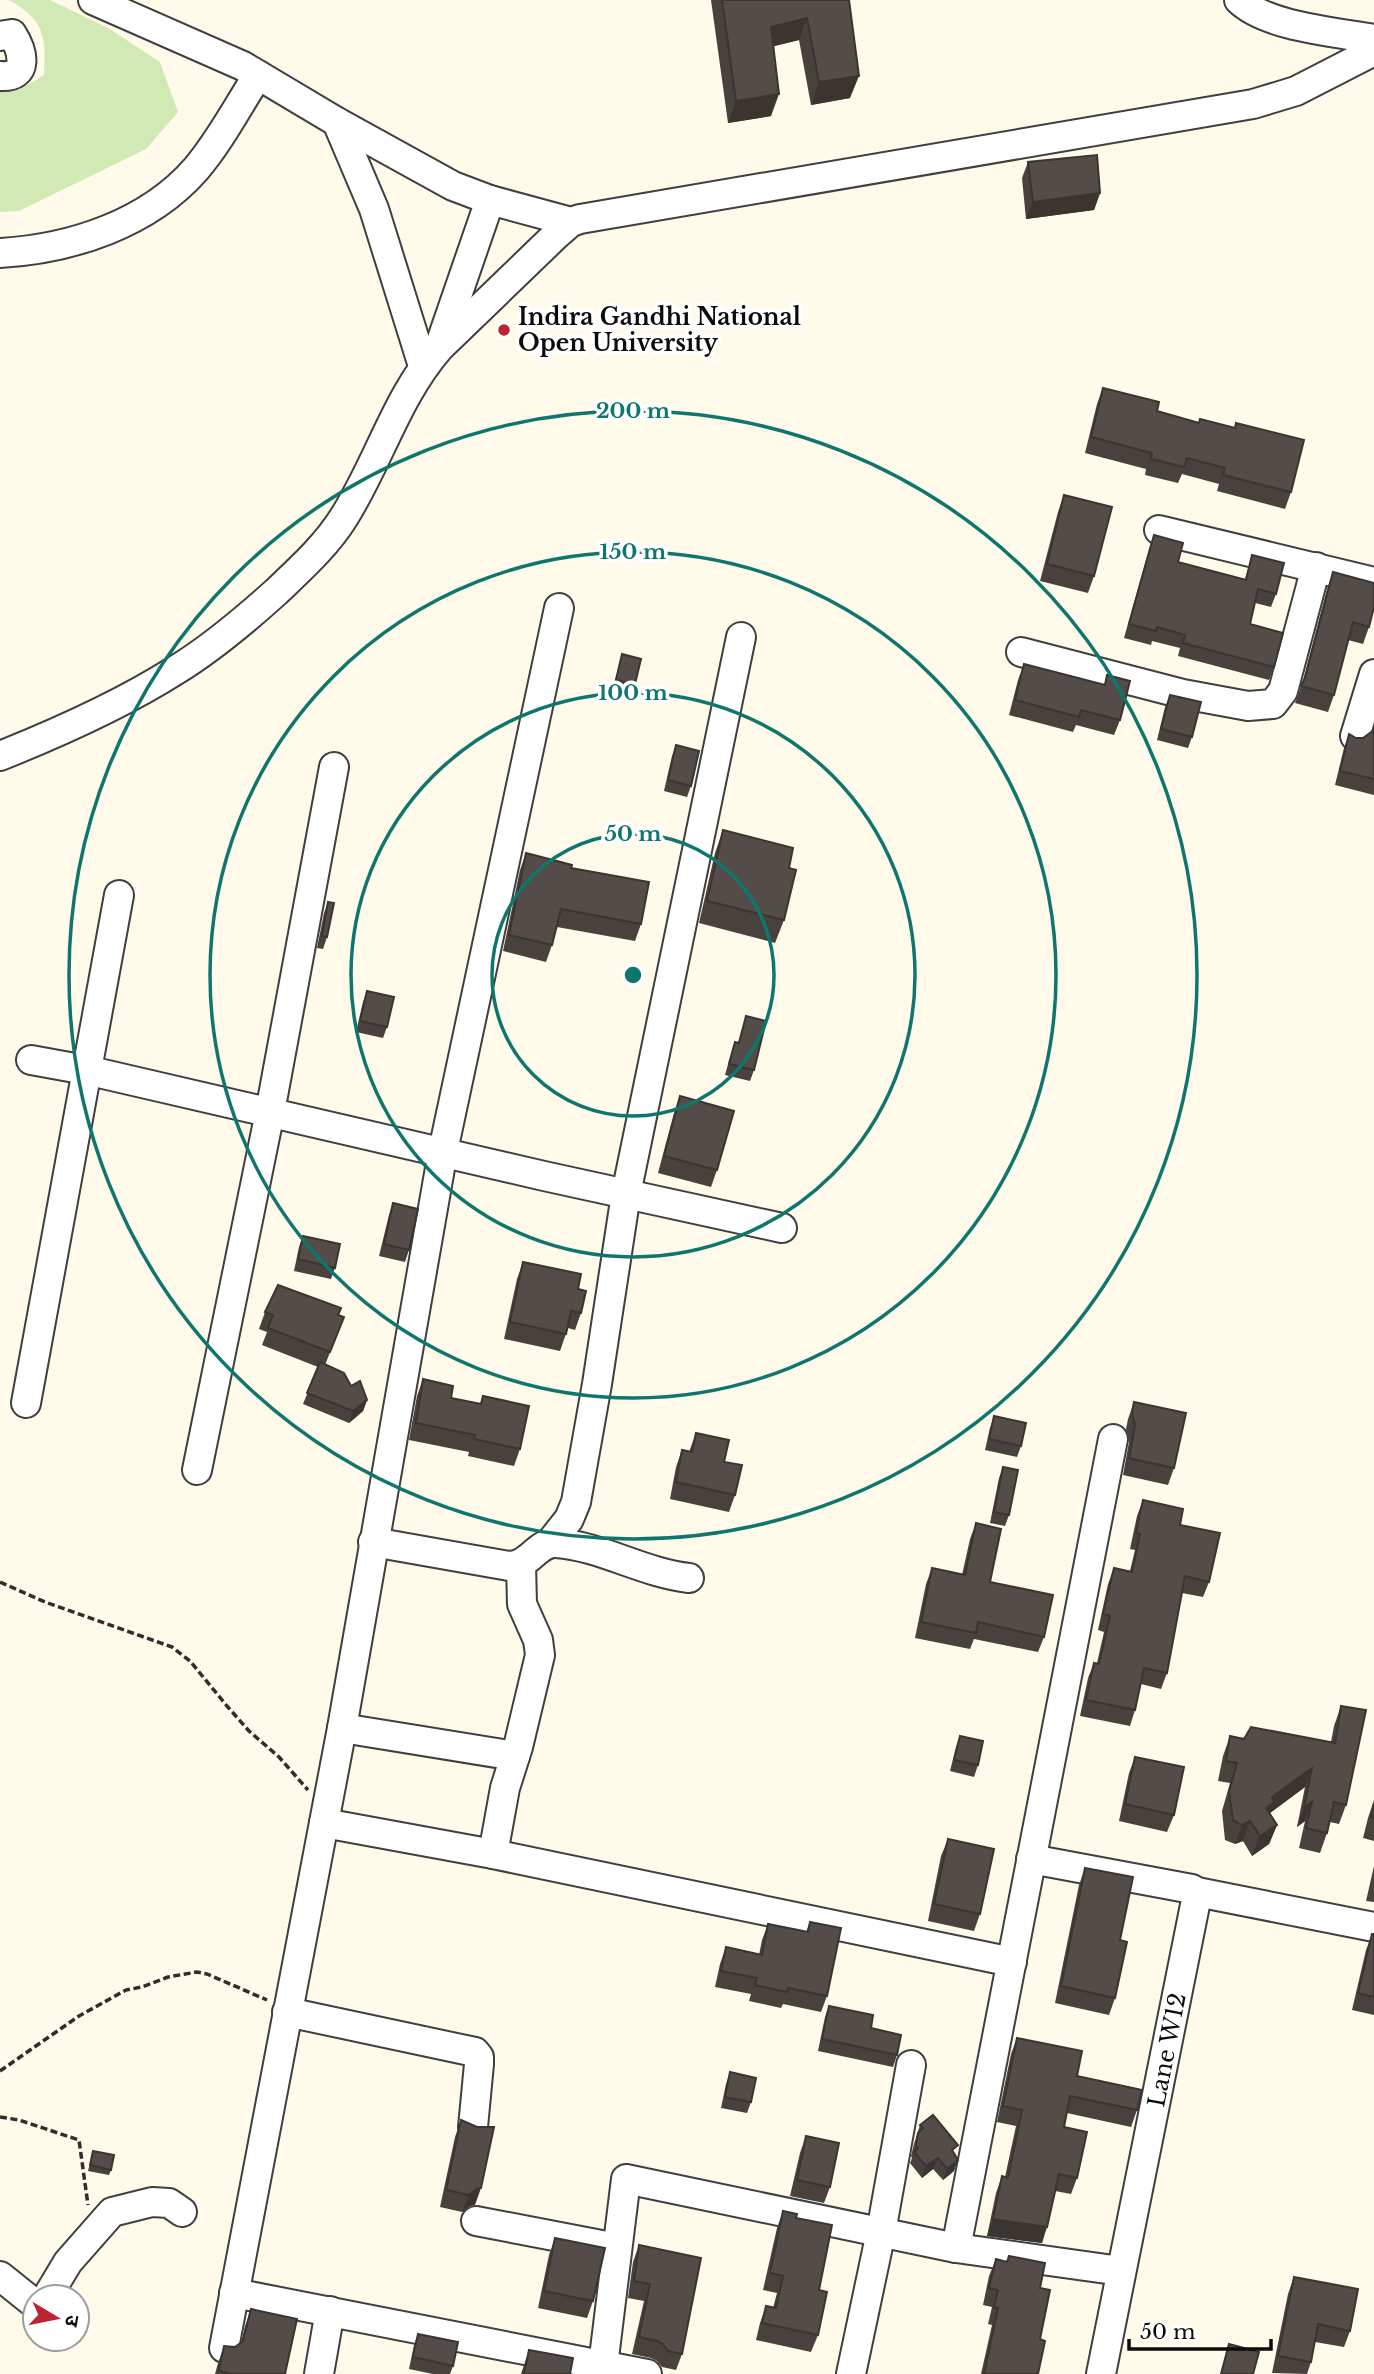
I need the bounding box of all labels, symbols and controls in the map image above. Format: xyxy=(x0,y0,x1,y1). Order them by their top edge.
place label: Indira Gandhi National Open University xyxy=(518,303,801,357)
marker: Indira Gandhi National Open University xyxy=(496,322,512,338)
text: 200 m xyxy=(596,398,670,424)
text: 150 m xyxy=(600,539,666,565)
text: 100 m xyxy=(598,680,668,706)
text: 50 m xyxy=(604,821,662,847)
centre of rings xyxy=(621,963,645,987)
street label: Lane W12 xyxy=(1142,1991,1192,2109)
north arrow xyxy=(21,2283,91,2353)
scale bar xyxy=(1129,2308,1271,2352)
text: उ xyxy=(60,2313,85,2329)
text: 50 m xyxy=(1140,2319,1196,2345)

